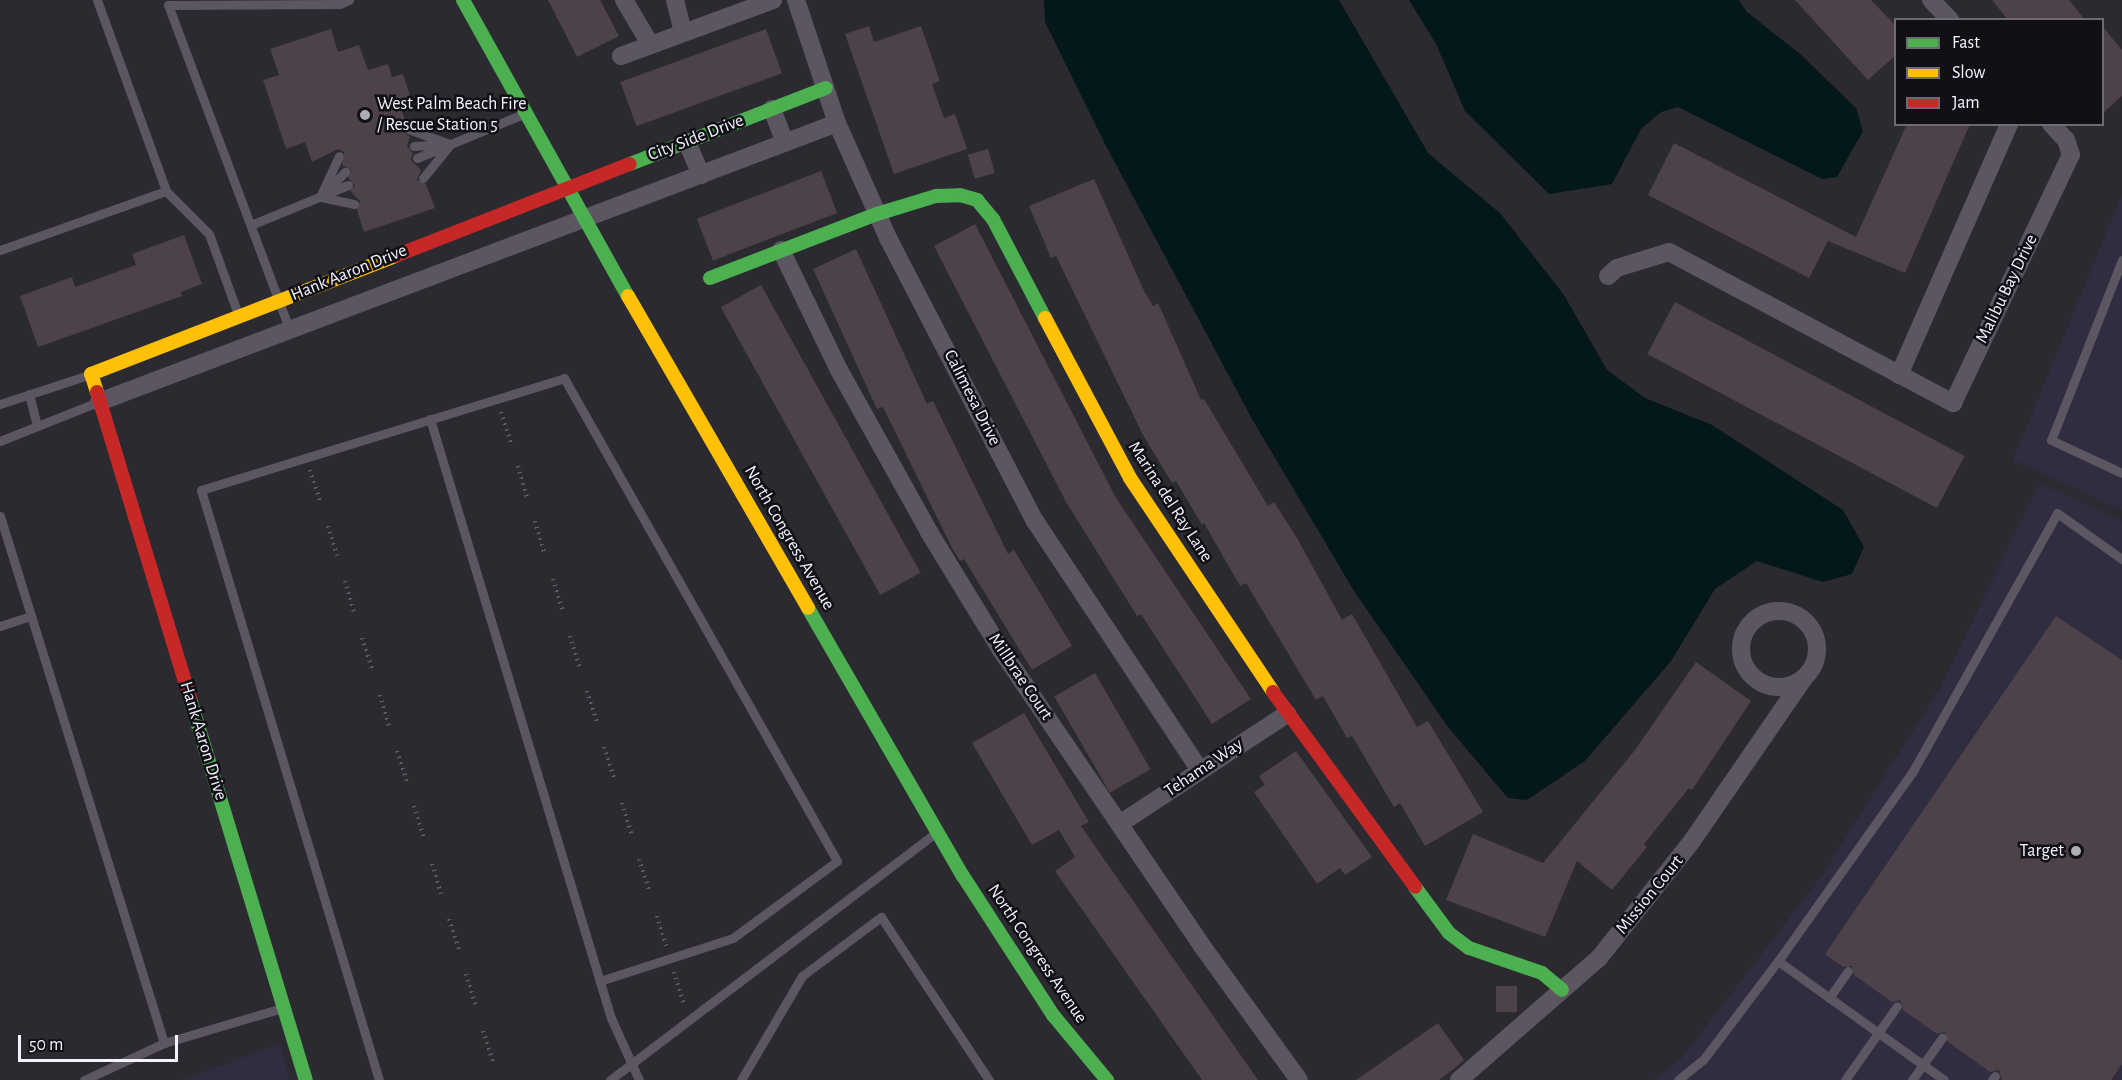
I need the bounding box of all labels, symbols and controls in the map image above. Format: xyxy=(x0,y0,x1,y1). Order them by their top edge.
legend xyxy=(1894,18,2104,126)
text: Fast xyxy=(1952,34,1980,52)
text: Slow xyxy=(1952,64,1985,82)
place label: West Palm Beach Fire / Rescue Station 5 xyxy=(377,94,527,136)
text: Jam xyxy=(1952,94,1980,112)
marker: West Palm Beach Fire / Rescue Station 5 xyxy=(358,108,372,122)
street label: City Side Drive xyxy=(645,110,747,166)
street label: Malibu Bay Drive xyxy=(1971,231,2043,347)
street label: Hank Aaron Drive xyxy=(288,240,410,306)
street label: Calimesa Drive xyxy=(939,347,1005,449)
street label: Marina del Ray Lane xyxy=(1123,438,1217,566)
street label: North Congress Avenue xyxy=(739,462,839,614)
street label: Millbrae Court xyxy=(983,629,1057,725)
street label: Hank Aaron Drive xyxy=(175,679,231,803)
street label: Tehama Way xyxy=(1161,734,1247,802)
place label: Target xyxy=(2020,840,2064,862)
marker: Target xyxy=(2069,844,2083,858)
street label: Mission Court xyxy=(1612,851,1688,939)
street label: North Congress Avenue xyxy=(982,880,1092,1028)
scale bar xyxy=(21,1023,182,1061)
text: 50 m xyxy=(29,1036,63,1054)

